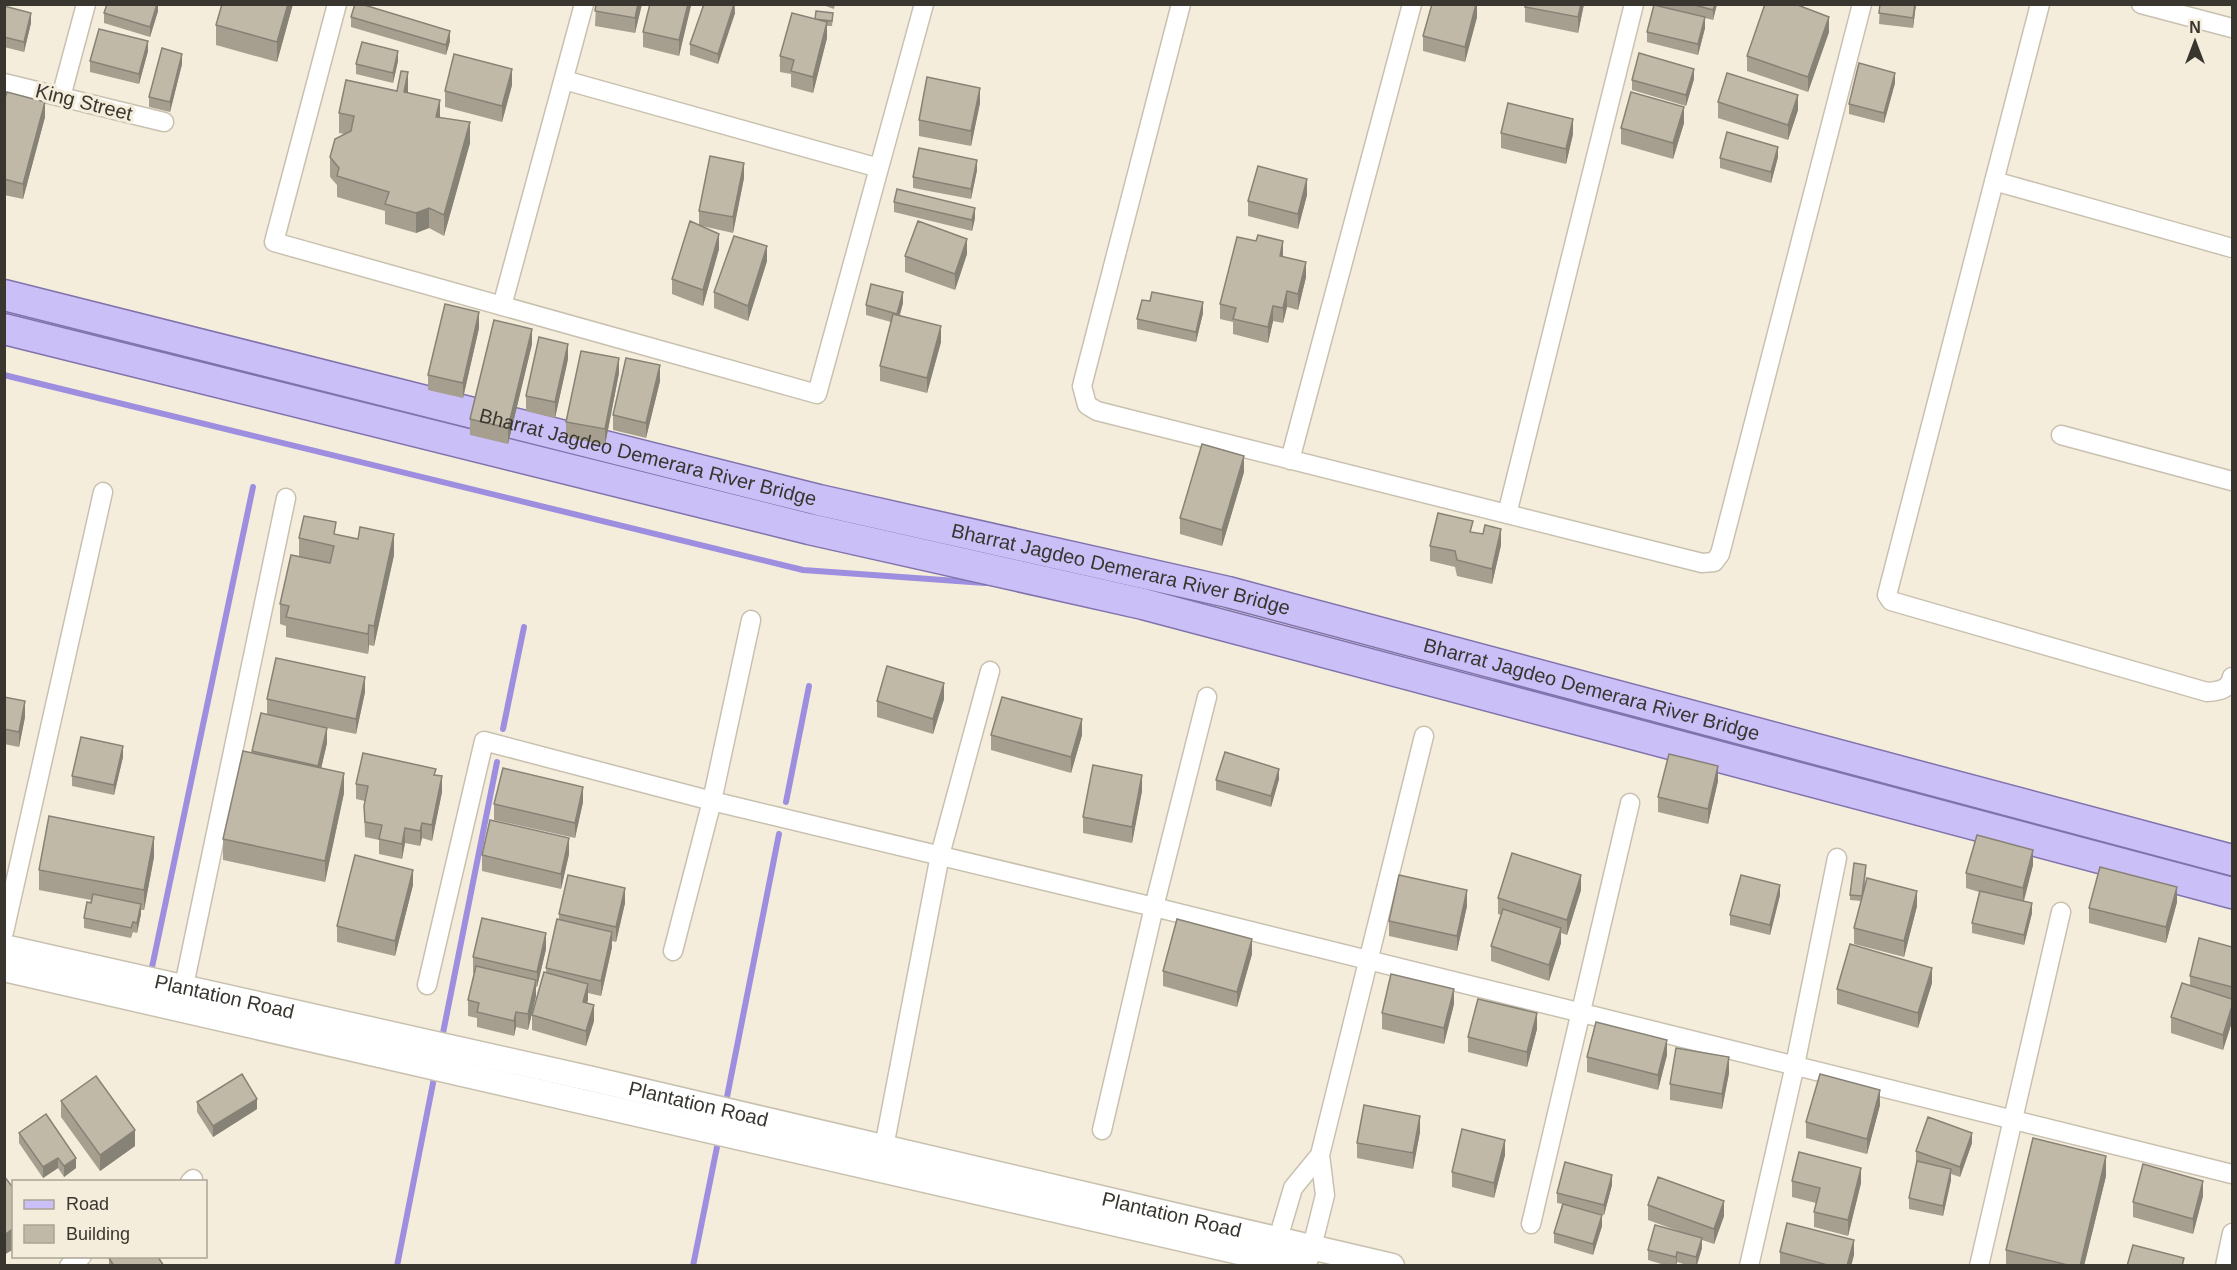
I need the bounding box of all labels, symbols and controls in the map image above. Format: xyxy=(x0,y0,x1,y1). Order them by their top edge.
north arrow xyxy=(2165,12,2225,72)
text: N xyxy=(2189,19,2201,36)
street label: King Street xyxy=(33,79,135,125)
street label: Bharrat Jagdeo Demerara River Bridge xyxy=(477,404,819,510)
street label: Bharrat Jagdeo Demerara River Bridge xyxy=(949,519,1293,619)
street label: Bharrat Jagdeo Demerara River Bridge xyxy=(1421,634,1762,744)
street label: Plantation Road xyxy=(153,970,296,1023)
street label: Plantation Road xyxy=(627,1077,770,1131)
legend xyxy=(12,1180,207,1258)
street label: Plantation Road xyxy=(1100,1188,1244,1241)
text: Road xyxy=(66,1194,109,1214)
text: Building xyxy=(66,1224,130,1244)

